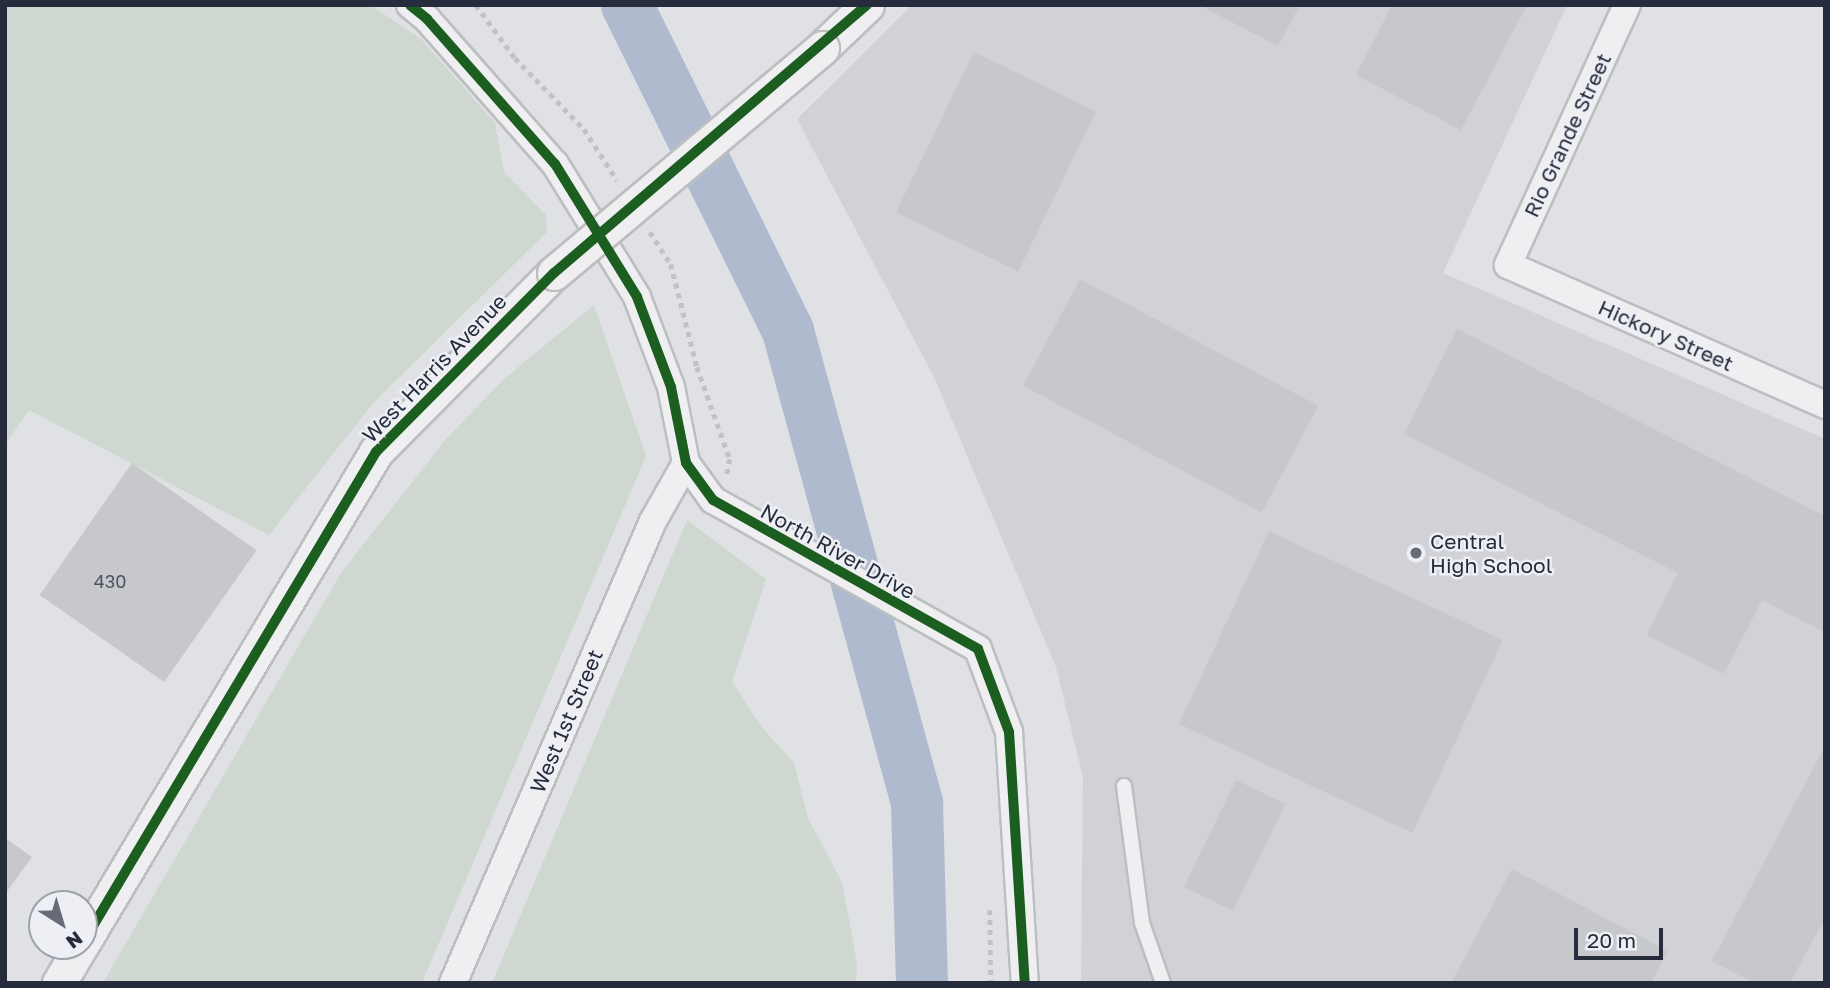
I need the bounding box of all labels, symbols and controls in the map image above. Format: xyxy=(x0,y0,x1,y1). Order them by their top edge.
street label: Rio Grande Street xyxy=(1518,49,1616,221)
street label: West Harris Avenue xyxy=(357,289,511,447)
street label: Hickory Street xyxy=(1595,294,1737,376)
street label: North River Drive xyxy=(756,498,920,604)
place label: Central High School xyxy=(1430,528,1552,578)
marker: Central High School xyxy=(1408,545,1424,561)
house number: 430 xyxy=(94,570,126,592)
street label: West 1st Street xyxy=(524,645,608,797)
north arrow xyxy=(28,890,98,960)
scale bar xyxy=(1578,914,1667,958)
text: N xyxy=(62,927,87,954)
text: 20 m xyxy=(1587,927,1636,953)

